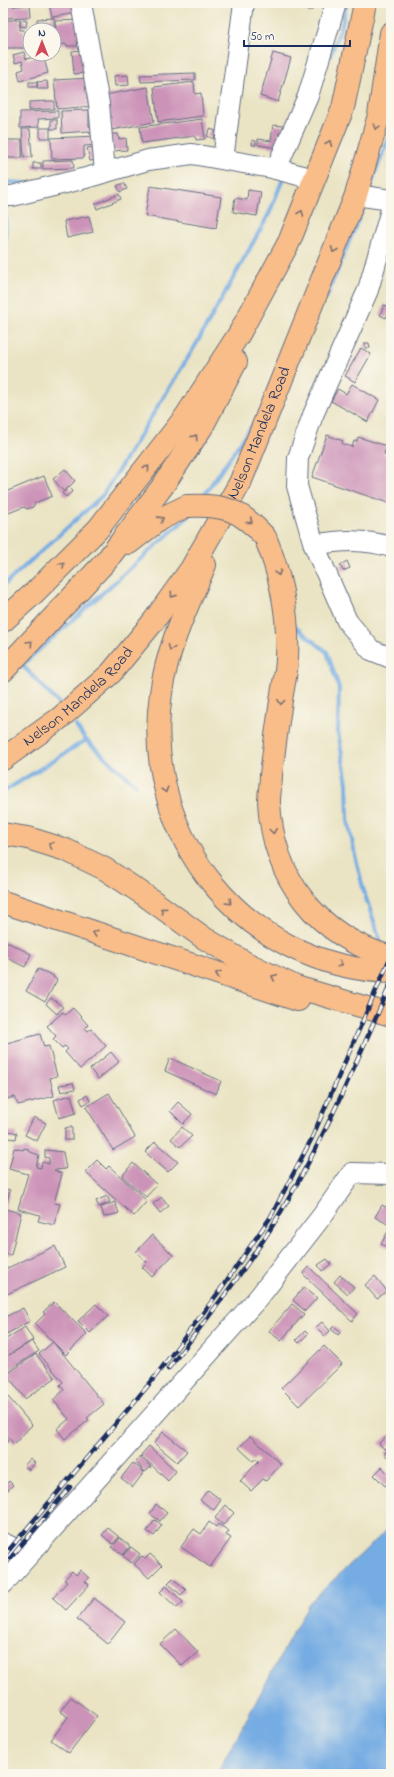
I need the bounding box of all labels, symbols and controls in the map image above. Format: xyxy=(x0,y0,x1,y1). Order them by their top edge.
north arrow xyxy=(22,22,62,62)
scale bar xyxy=(244,22,350,48)
text: N xyxy=(38,25,46,41)
text: 50 m xyxy=(250,28,274,46)
one-way arrow xyxy=(372,123,381,130)
one-way arrow xyxy=(324,140,332,147)
one-way arrow xyxy=(296,210,304,217)
one-way arrow xyxy=(330,246,338,253)
street label: Nelson Mandela Road xyxy=(221,363,298,504)
one-way arrow xyxy=(190,434,198,441)
one-way arrow xyxy=(143,465,150,472)
one-way arrow xyxy=(157,517,164,524)
one-way arrow xyxy=(245,517,252,524)
one-way arrow xyxy=(57,562,65,570)
one-way arrow xyxy=(273,570,282,577)
one-way arrow xyxy=(170,591,178,598)
one-way arrow xyxy=(25,640,32,648)
street label: Nelson Mandela Road xyxy=(18,642,140,753)
one-way arrow xyxy=(167,645,175,652)
one-way arrow xyxy=(277,699,286,705)
one-way arrow xyxy=(160,786,169,793)
one-way arrow xyxy=(268,828,277,834)
one-way arrow xyxy=(48,842,55,850)
one-way arrow xyxy=(224,897,231,904)
one-way arrow xyxy=(161,907,168,914)
one-way arrow xyxy=(91,929,98,937)
one-way arrow xyxy=(337,960,344,968)
one-way arrow xyxy=(215,970,222,979)
one-way arrow xyxy=(271,974,279,982)

